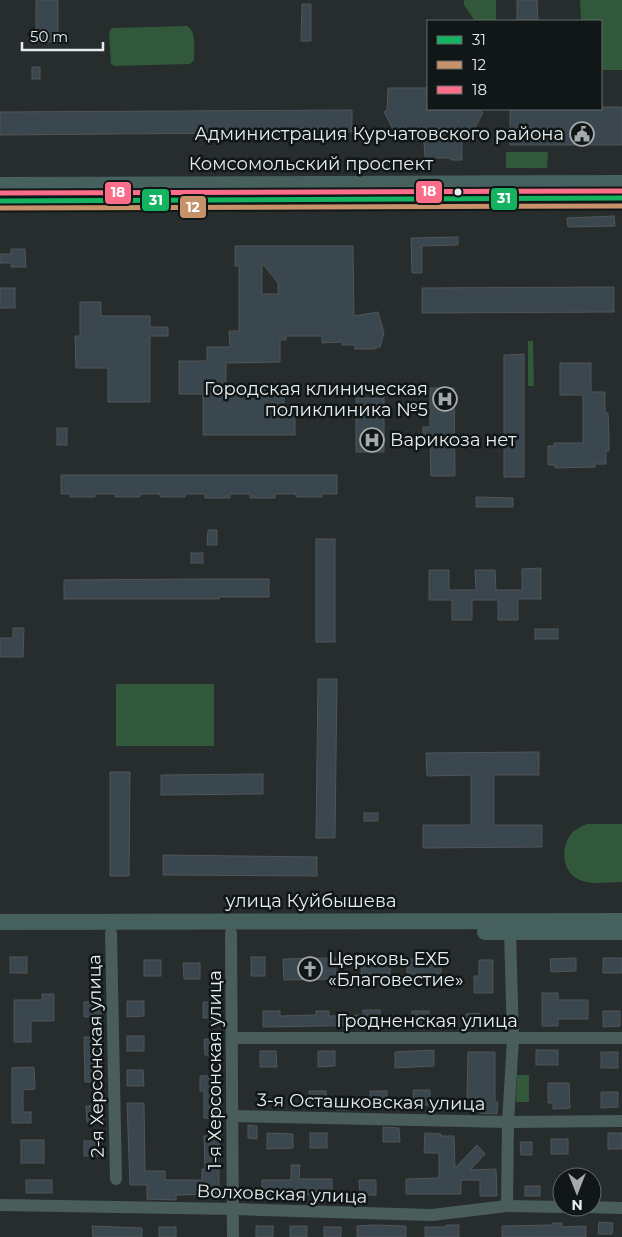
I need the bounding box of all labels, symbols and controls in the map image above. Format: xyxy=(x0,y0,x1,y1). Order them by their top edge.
scale bar xyxy=(22,20,104,52)
legend xyxy=(427,20,602,110)
text: 50 m xyxy=(30,27,68,46)
text: 31 xyxy=(472,30,486,49)
text: 12 xyxy=(472,55,486,74)
text: 18 xyxy=(472,80,487,99)
public building icon: Администрация Курчатовского района xyxy=(569,121,595,147)
place label: Администрация Курчатовского района xyxy=(195,123,564,145)
street label: Комсомольский проспект xyxy=(189,153,434,175)
line badge: 18 xyxy=(415,180,443,204)
line badge: 18 xyxy=(104,181,132,205)
text: 18 xyxy=(422,182,436,200)
text: 18 xyxy=(111,183,125,201)
unlabelled marker xyxy=(453,187,463,197)
line badge: 31 xyxy=(490,187,518,211)
line badge: 31 xyxy=(141,188,170,212)
text: 31 xyxy=(496,189,511,207)
text: 31 xyxy=(148,191,163,209)
line badge: 12 xyxy=(179,195,207,219)
text: 12 xyxy=(186,198,200,216)
place label: Городская клиническая поликлиника №5 xyxy=(204,378,428,421)
hospital icon: Городская клиническая поликлиника №5 xyxy=(432,386,458,412)
hospital icon: Варикоза нет xyxy=(359,427,385,453)
place label: Варикоза нет xyxy=(390,429,517,451)
street label: улица Куйбышева xyxy=(225,890,396,912)
place label: Церковь ЕХБ «Благовестие» xyxy=(328,948,463,991)
street label: 2-я Херсонская улица xyxy=(83,954,109,1158)
church icon: Церковь ЕХБ «Благовестие» xyxy=(297,956,323,982)
street label: 1-я Херсонская улица xyxy=(204,970,226,1170)
street label: Гродненская улица xyxy=(336,1010,518,1032)
street label: 3-я Осташковская улица xyxy=(257,1089,485,1115)
north arrow xyxy=(552,1167,602,1217)
street label: Волховская улица xyxy=(196,1180,368,1208)
text: N xyxy=(571,1196,583,1214)

